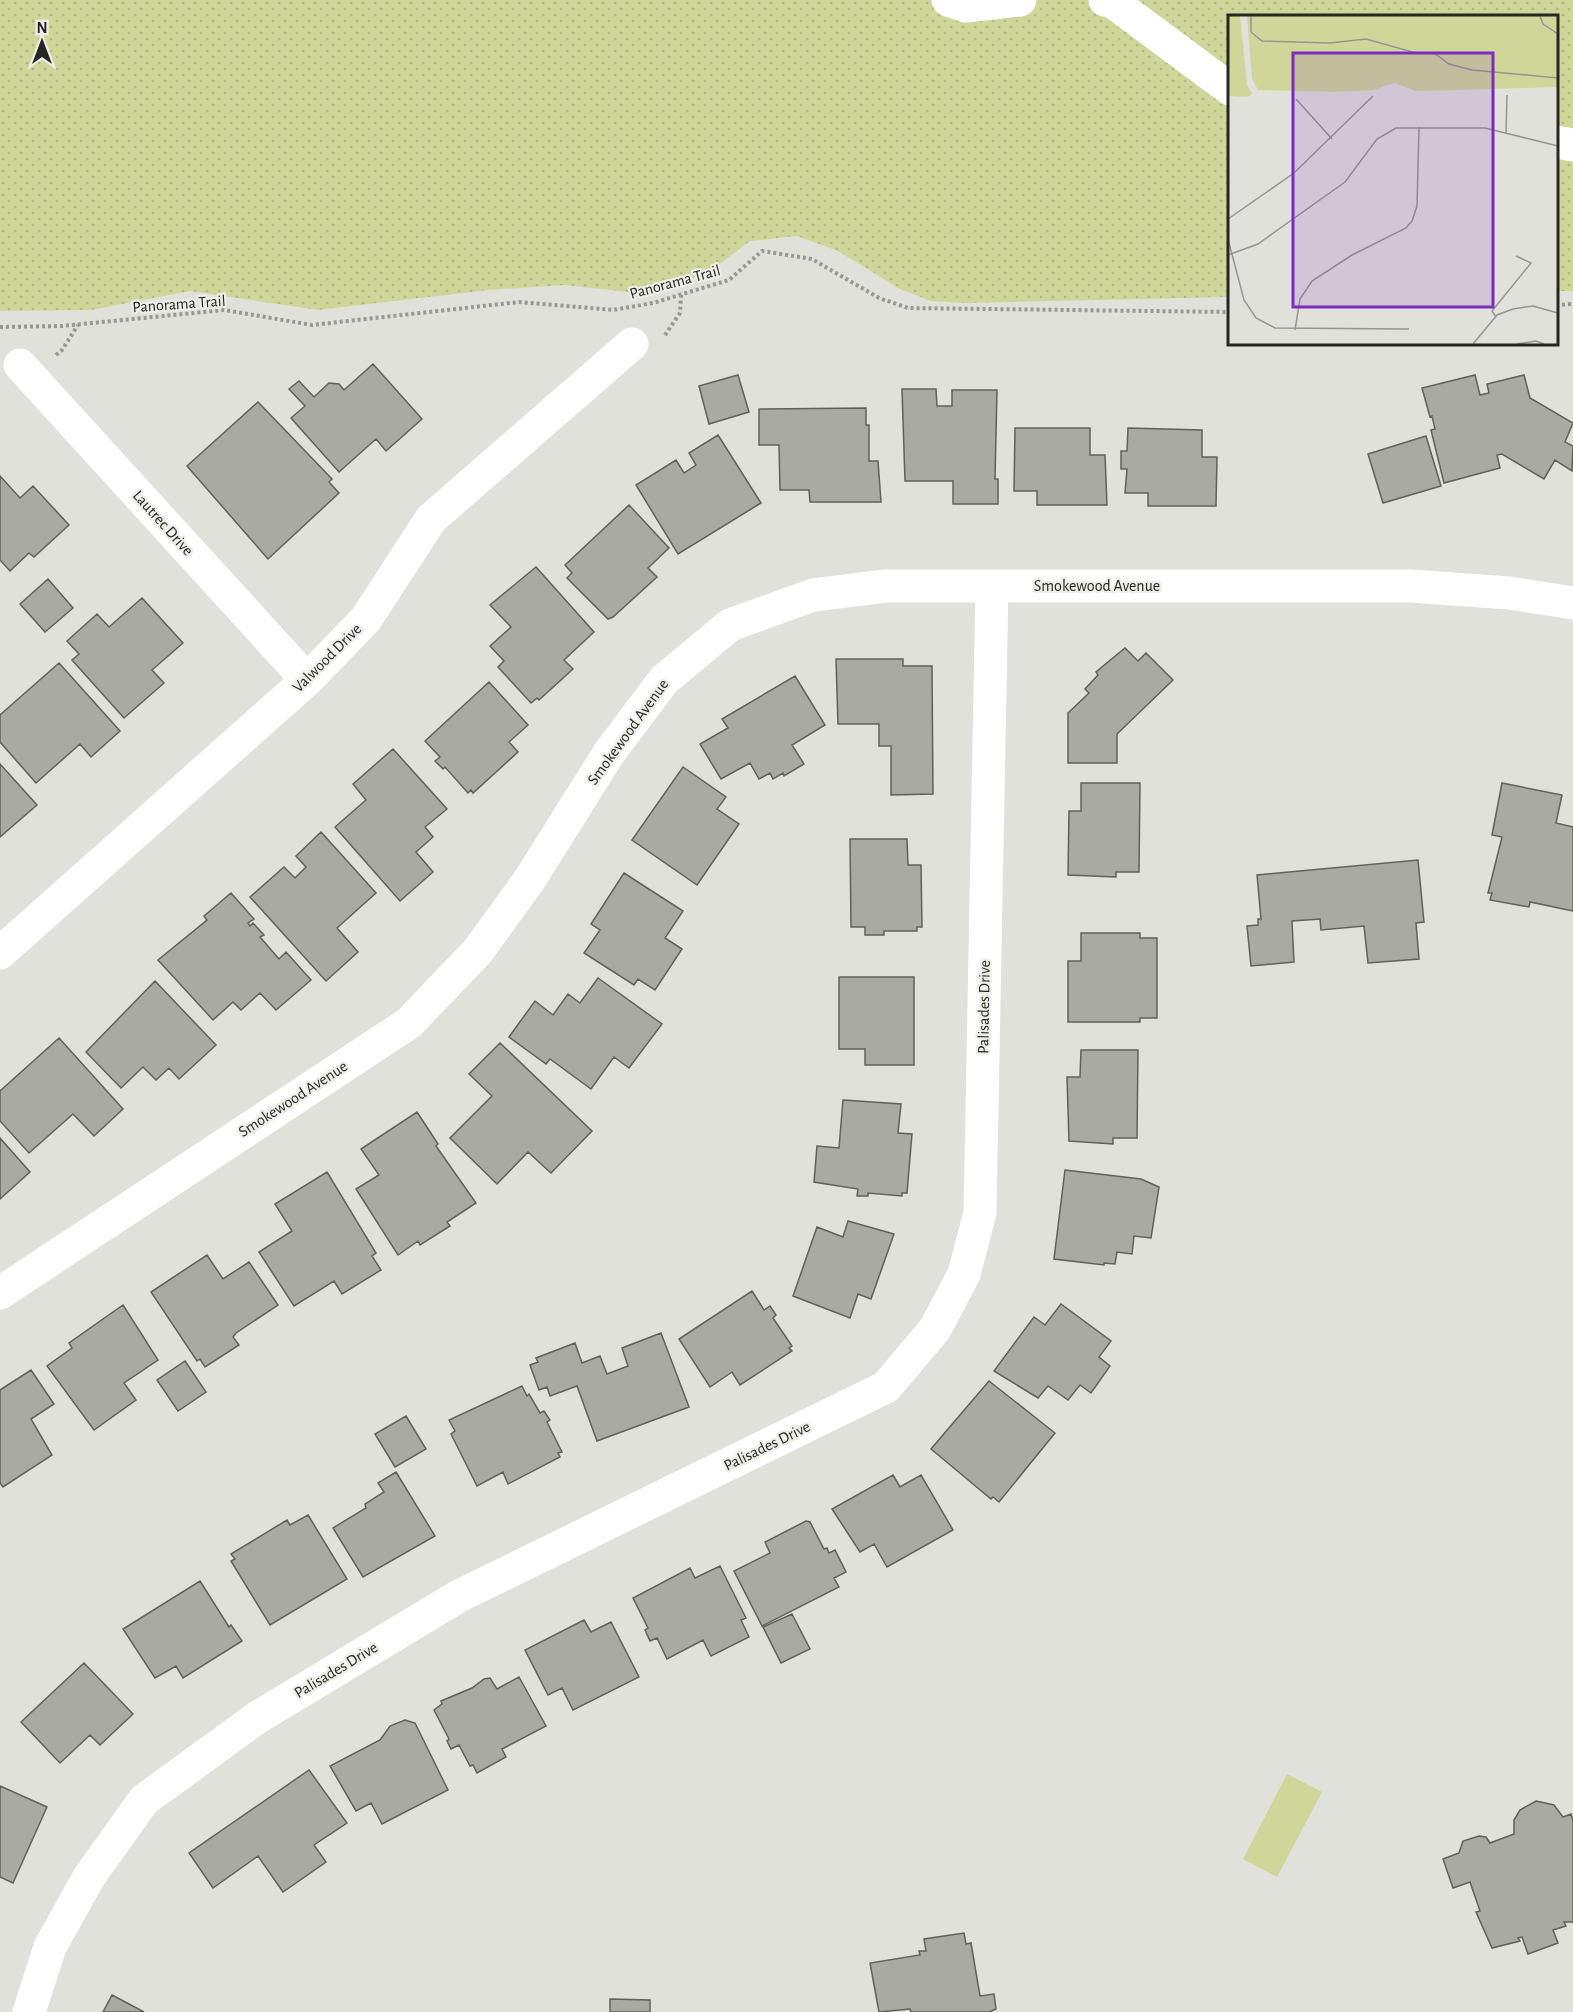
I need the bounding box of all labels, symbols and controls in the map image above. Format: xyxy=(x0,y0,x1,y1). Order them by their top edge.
north arrow xyxy=(12,12,72,72)
inset map xyxy=(1228,15,1558,345)
text: N xyxy=(36,20,48,36)
street label: Panorama Trail xyxy=(628,262,722,302)
street label: Panorama Trail xyxy=(132,293,226,315)
street label: Lautrec Drive xyxy=(130,487,196,559)
street label: Smokewood Avenue xyxy=(1034,578,1160,594)
street label: Valwood Drive xyxy=(290,621,364,695)
street label: Smokewood Avenue xyxy=(584,676,672,788)
street label: Palisades Drive xyxy=(975,960,993,1054)
street label: Smokewood Avenue xyxy=(236,1058,350,1140)
street label: Palisades Drive xyxy=(721,1418,813,1474)
street label: Palisades Drive xyxy=(292,1639,380,1701)

